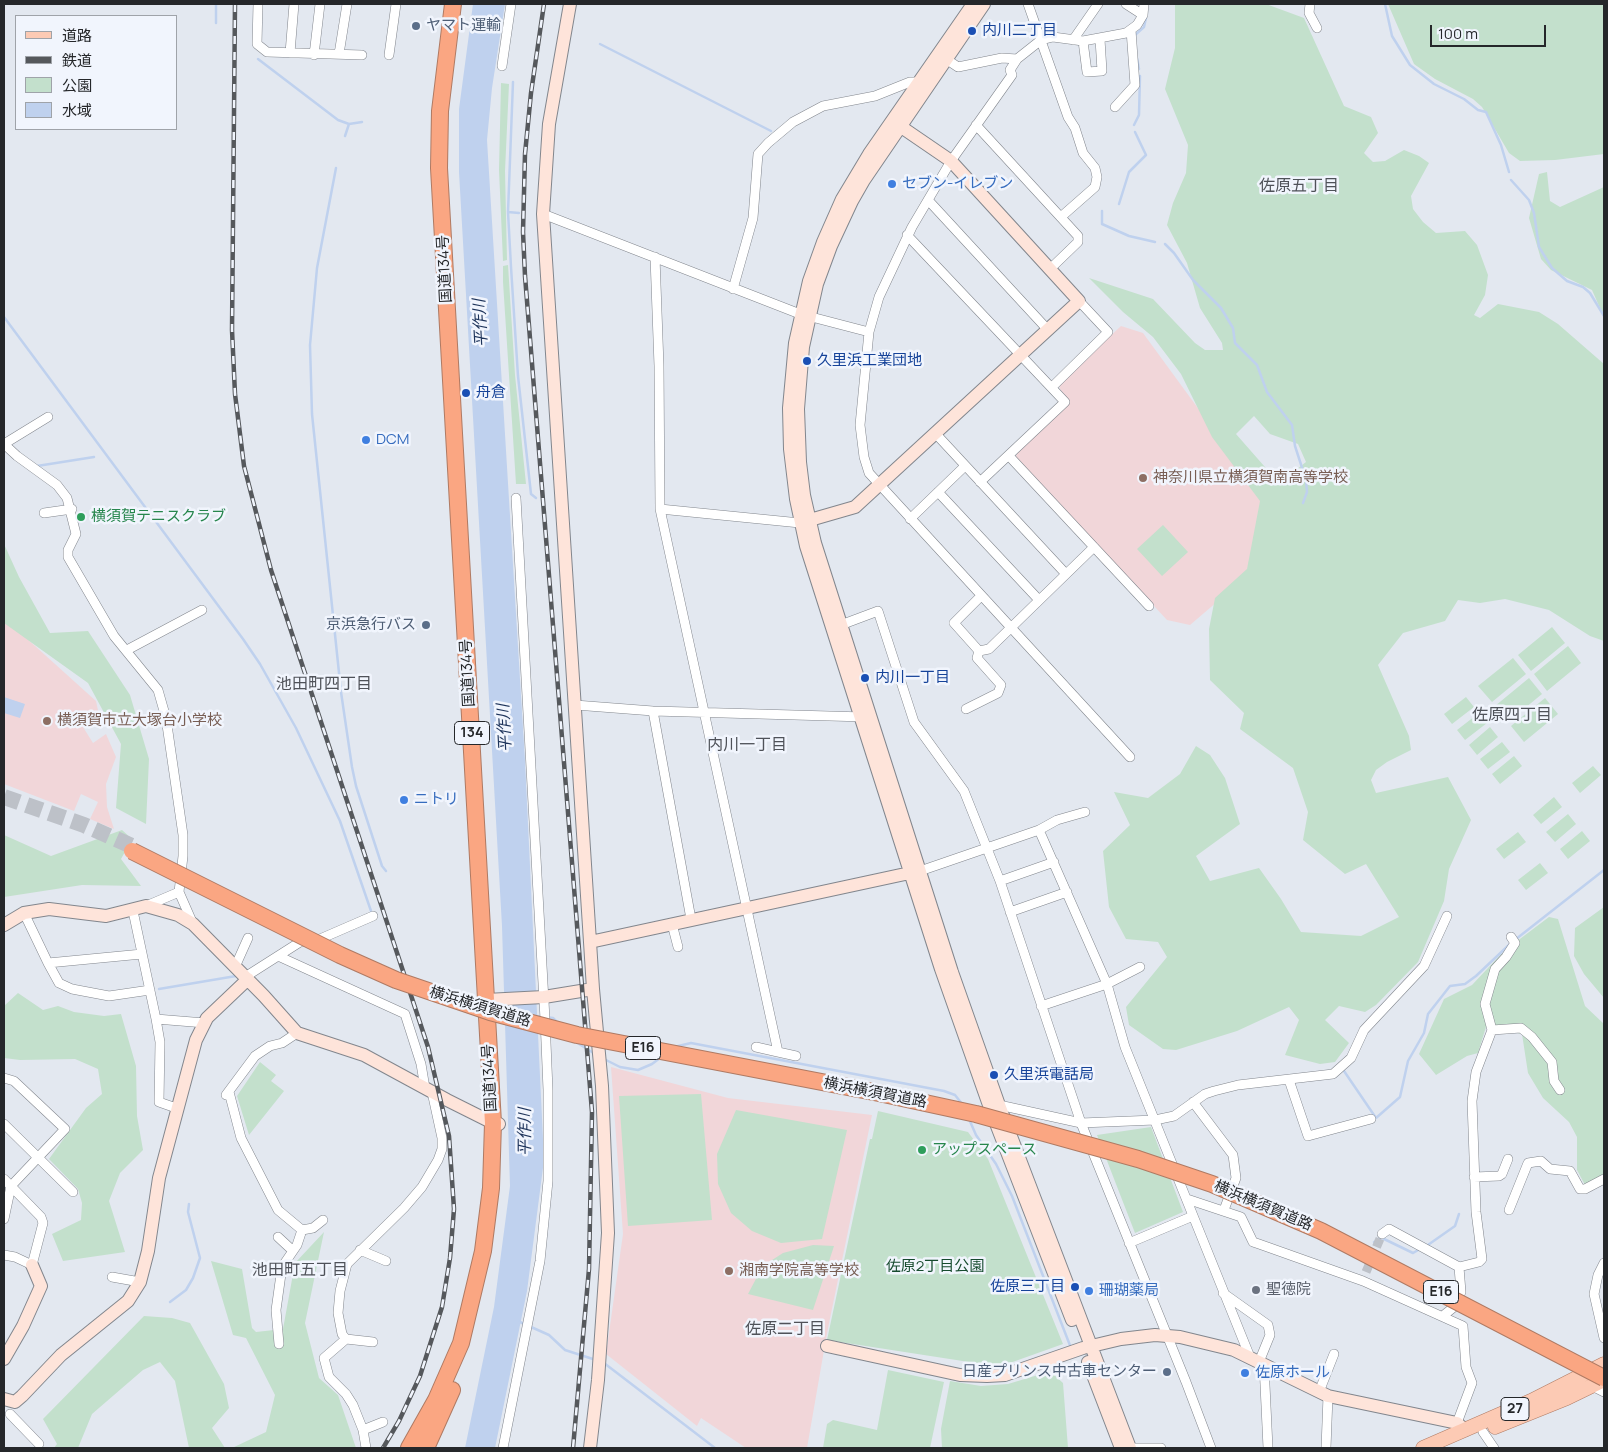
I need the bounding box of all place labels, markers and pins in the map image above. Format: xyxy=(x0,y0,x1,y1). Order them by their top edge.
place label: ヤマト運輸 xyxy=(426,17,501,35)
marker: ヤマト運輸 xyxy=(410,20,422,32)
place label: 内川二丁目 xyxy=(982,22,1057,40)
marker: 内川二丁目 xyxy=(966,25,978,37)
place label: セブン-イレブン xyxy=(902,175,1013,193)
marker: セブン-イレブン xyxy=(886,178,898,190)
place label: 久里浜工業団地 xyxy=(817,352,922,370)
marker: 久里浜工業団地 xyxy=(801,355,813,367)
place label: 舟倉 xyxy=(476,384,506,402)
marker: 舟倉 xyxy=(460,387,472,399)
place label: DCM xyxy=(376,431,409,449)
marker: DCM xyxy=(360,434,372,446)
place label: 神奈川県立横須賀南高等学校 xyxy=(1153,469,1348,487)
marker: 神奈川県立横須賀南高等学校 xyxy=(1137,472,1149,484)
place label: 横須賀テニスクラブ xyxy=(91,508,226,526)
marker: 横須賀テニスクラブ xyxy=(75,511,87,523)
place label: 京浜急行バス xyxy=(326,616,416,634)
marker: 京浜急行バス xyxy=(420,619,432,631)
place label: 内川一丁目 xyxy=(875,669,950,687)
marker: 内川一丁目 xyxy=(859,672,871,684)
place label: 横須賀市立大塚台小学校 xyxy=(57,712,222,730)
marker: 横須賀市立大塚台小学校 xyxy=(41,715,53,727)
place label: ニトリ xyxy=(414,791,459,809)
marker: ニトリ xyxy=(398,794,410,806)
place label: 久里浜電話局 xyxy=(1004,1066,1094,1084)
marker: 久里浜電話局 xyxy=(988,1069,1000,1081)
place label: アップスペース xyxy=(932,1141,1037,1159)
marker: アップスペース xyxy=(916,1144,928,1156)
place label: 湘南学院高等学校 xyxy=(739,1262,859,1280)
marker: 湘南学院高等学校 xyxy=(723,1265,735,1277)
place label: 佐原三丁目 xyxy=(990,1278,1065,1296)
marker: 佐原三丁目 xyxy=(1069,1281,1081,1293)
place label: 聖徳院 xyxy=(1266,1281,1311,1299)
place label: 珊瑚薬局 xyxy=(1099,1282,1159,1300)
marker: 聖徳院 xyxy=(1250,1284,1262,1296)
marker: 珊瑚薬局 xyxy=(1083,1285,1095,1297)
place label: 日産プリンス中古車センター xyxy=(962,1363,1157,1381)
place label: 佐原ホール xyxy=(1255,1364,1330,1382)
marker: 日産プリンス中古車センター xyxy=(1161,1366,1173,1378)
marker: 佐原ホール xyxy=(1239,1367,1251,1379)

